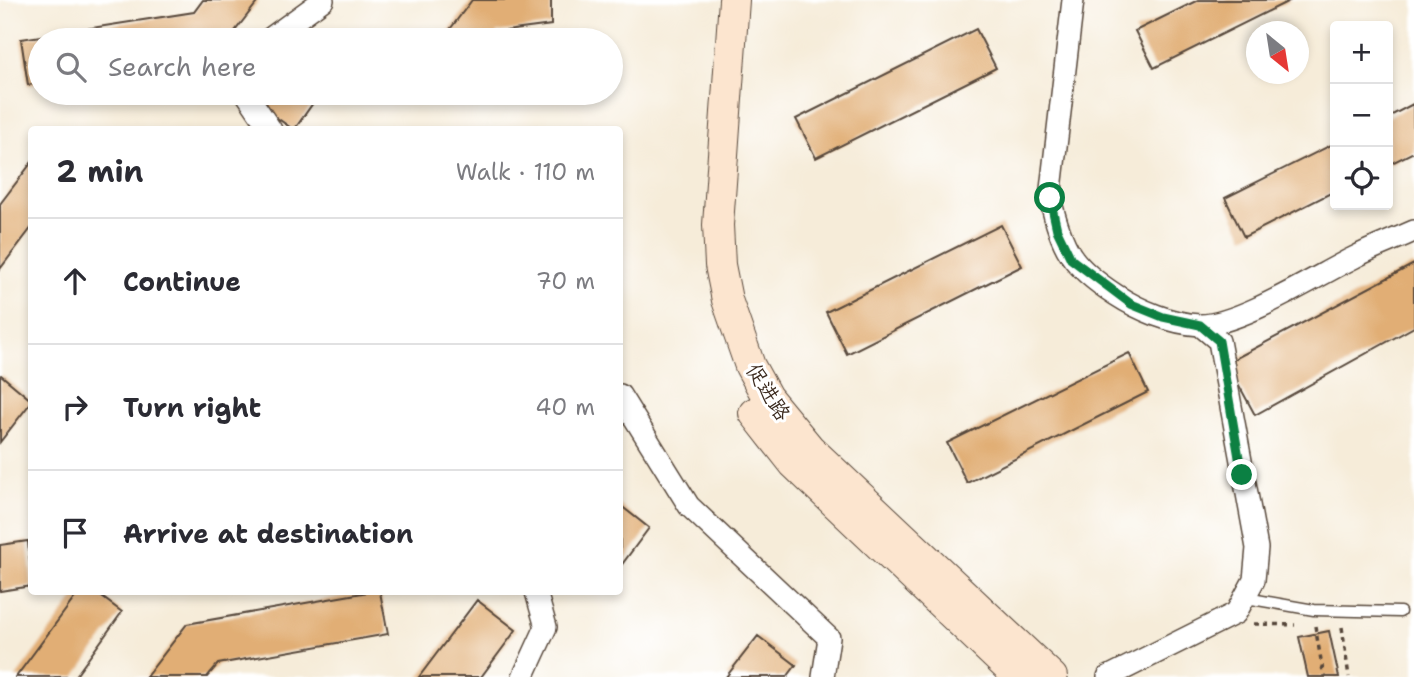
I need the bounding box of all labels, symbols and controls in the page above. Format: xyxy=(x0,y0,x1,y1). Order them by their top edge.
north arrow xyxy=(1246,21,1309,84)
map controls xyxy=(1330,21,1393,210)
button: + xyxy=(1330,21,1393,84)
search box xyxy=(28,28,623,105)
icon: search xyxy=(52,48,90,86)
text: Search here xyxy=(108,49,257,84)
button: − xyxy=(1330,84,1393,147)
button: locate xyxy=(1330,147,1393,210)
text: 2 min xyxy=(56,151,143,192)
text: Walk · 110 m xyxy=(456,157,595,187)
route start xyxy=(1034,182,1065,213)
icon: ahead xyxy=(56,262,94,300)
text: Continue xyxy=(123,264,241,299)
text: 70 m xyxy=(536,266,595,296)
street label: 促进路 xyxy=(739,358,797,426)
icon: right xyxy=(56,388,94,426)
text: Turn right xyxy=(123,390,261,425)
text: 40 m xyxy=(535,392,595,422)
route end xyxy=(1226,459,1257,490)
icon: arrive xyxy=(56,514,94,552)
text: Arrive at destination xyxy=(123,516,413,551)

